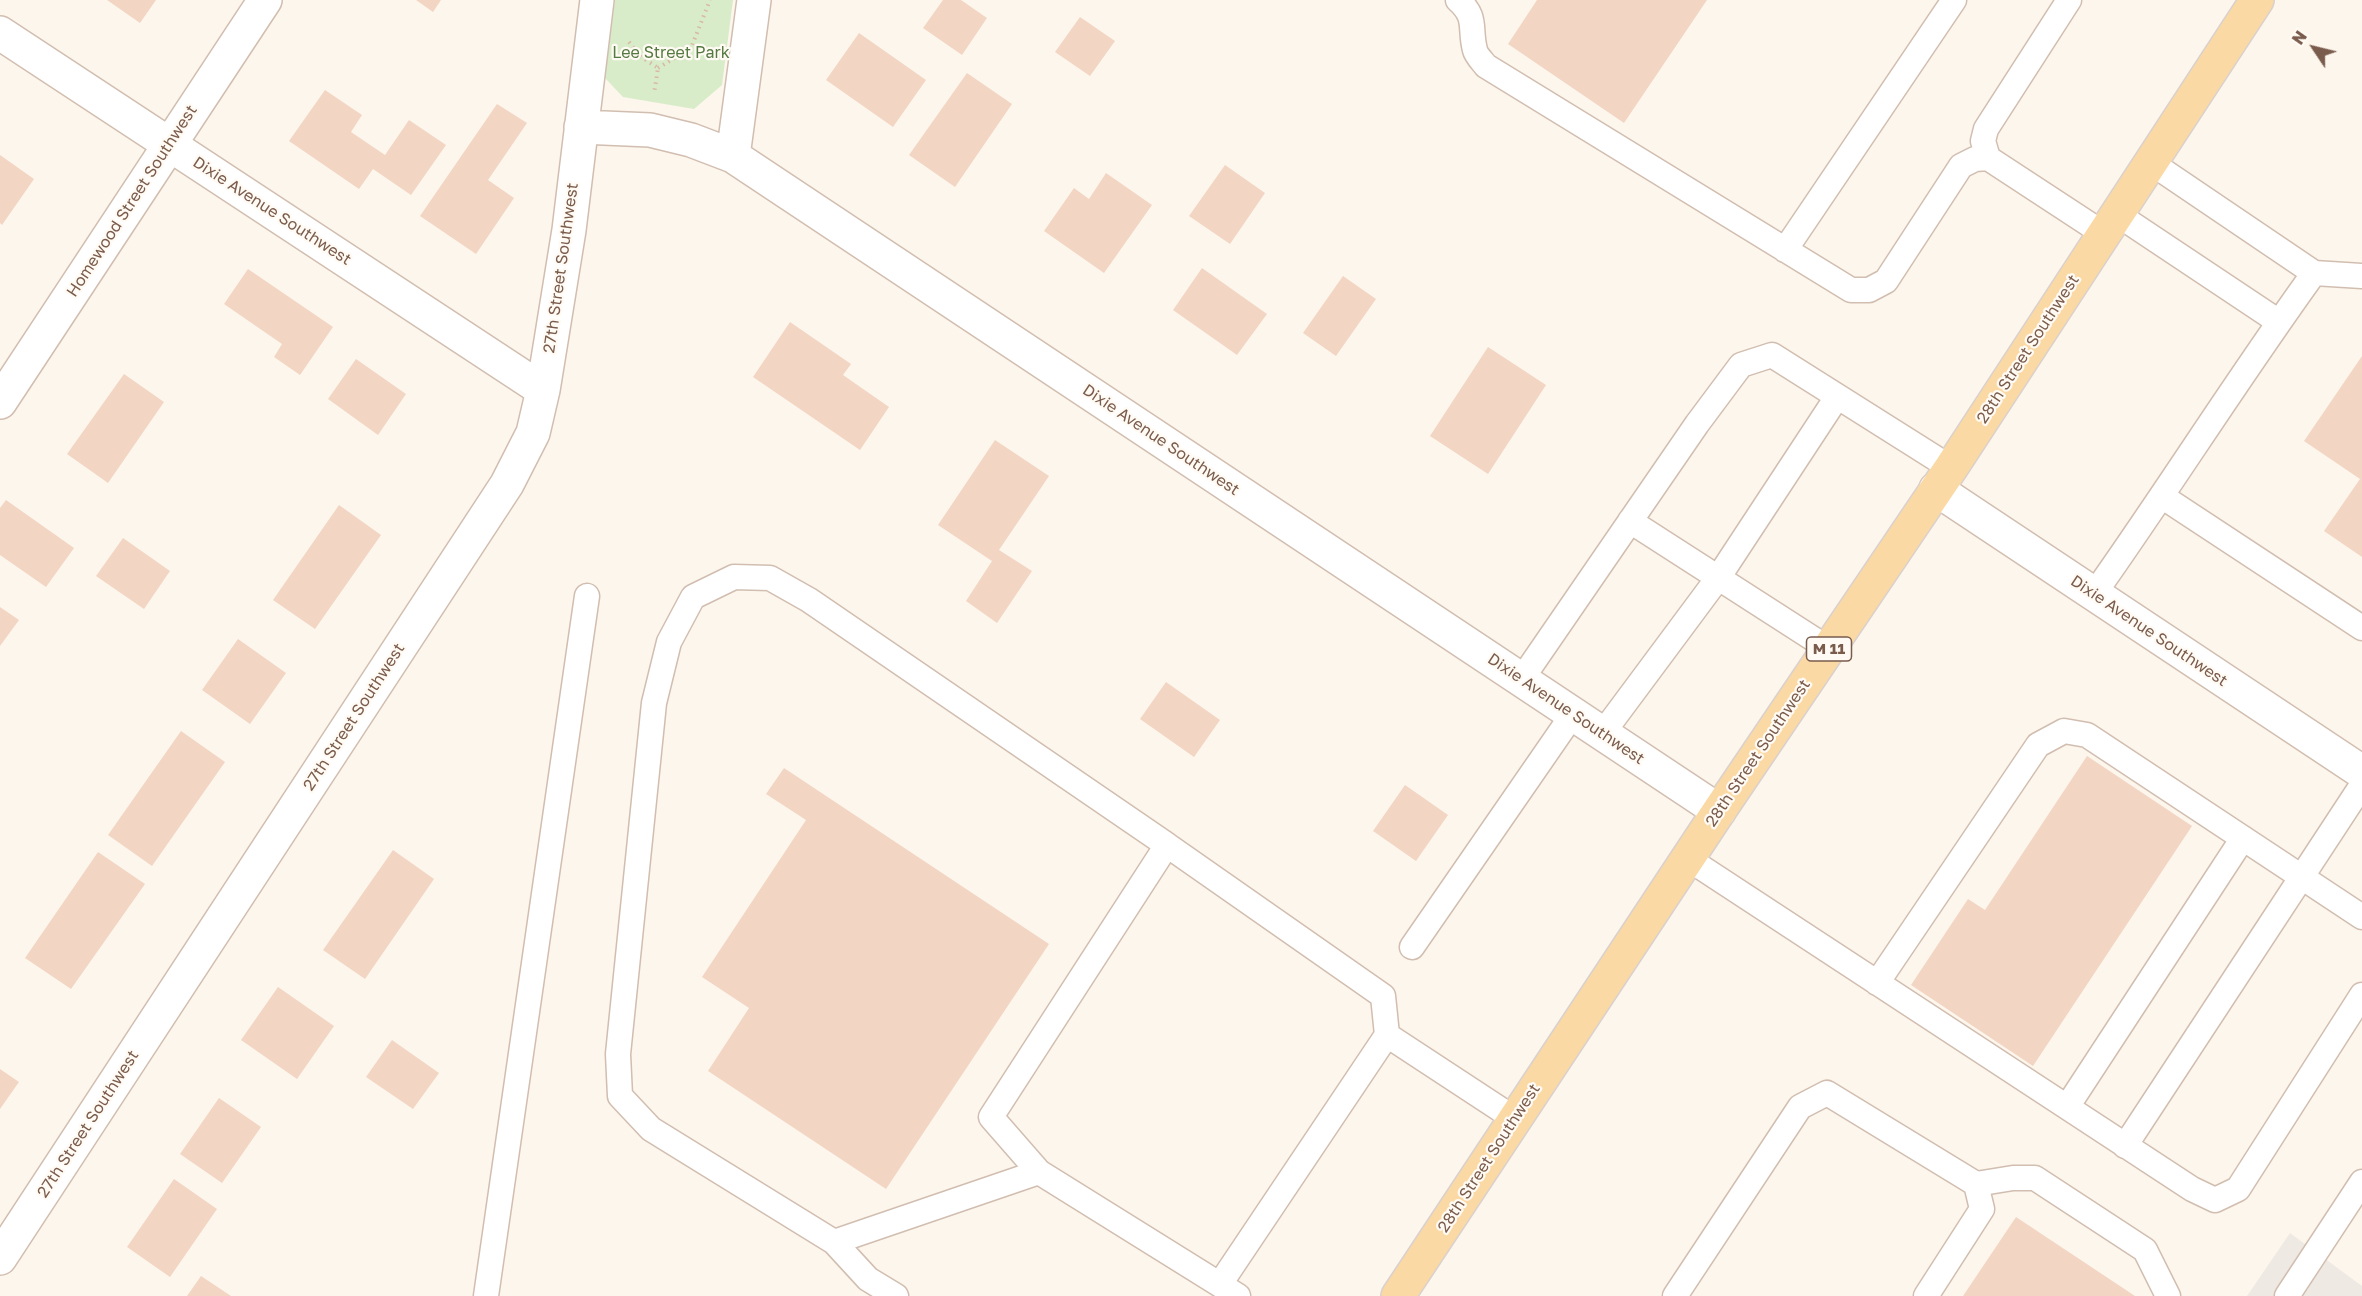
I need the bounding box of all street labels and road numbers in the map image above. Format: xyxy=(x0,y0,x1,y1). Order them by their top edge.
street label: Homewood Street Southwest xyxy=(63,102,201,300)
street label: Dixie Avenue Southwest xyxy=(189,153,355,269)
street label: 27th Street Southwest xyxy=(540,182,582,354)
street label: 28th Street Southwest xyxy=(1973,271,2083,427)
street label: Dixie Avenue Southwest xyxy=(1079,380,1243,500)
street label: Dixie Avenue Southwest xyxy=(2067,571,2231,691)
road number: M 11 xyxy=(1806,637,1852,661)
street label: 27th Street Southwest xyxy=(299,640,409,794)
street label: Dixie Avenue Southwest xyxy=(1484,649,1648,769)
street label: 28th Street Southwest xyxy=(1702,676,1814,830)
street label: 27th Street Southwest xyxy=(33,1047,143,1201)
street label: 28th Street Southwest xyxy=(1434,1080,1544,1236)

